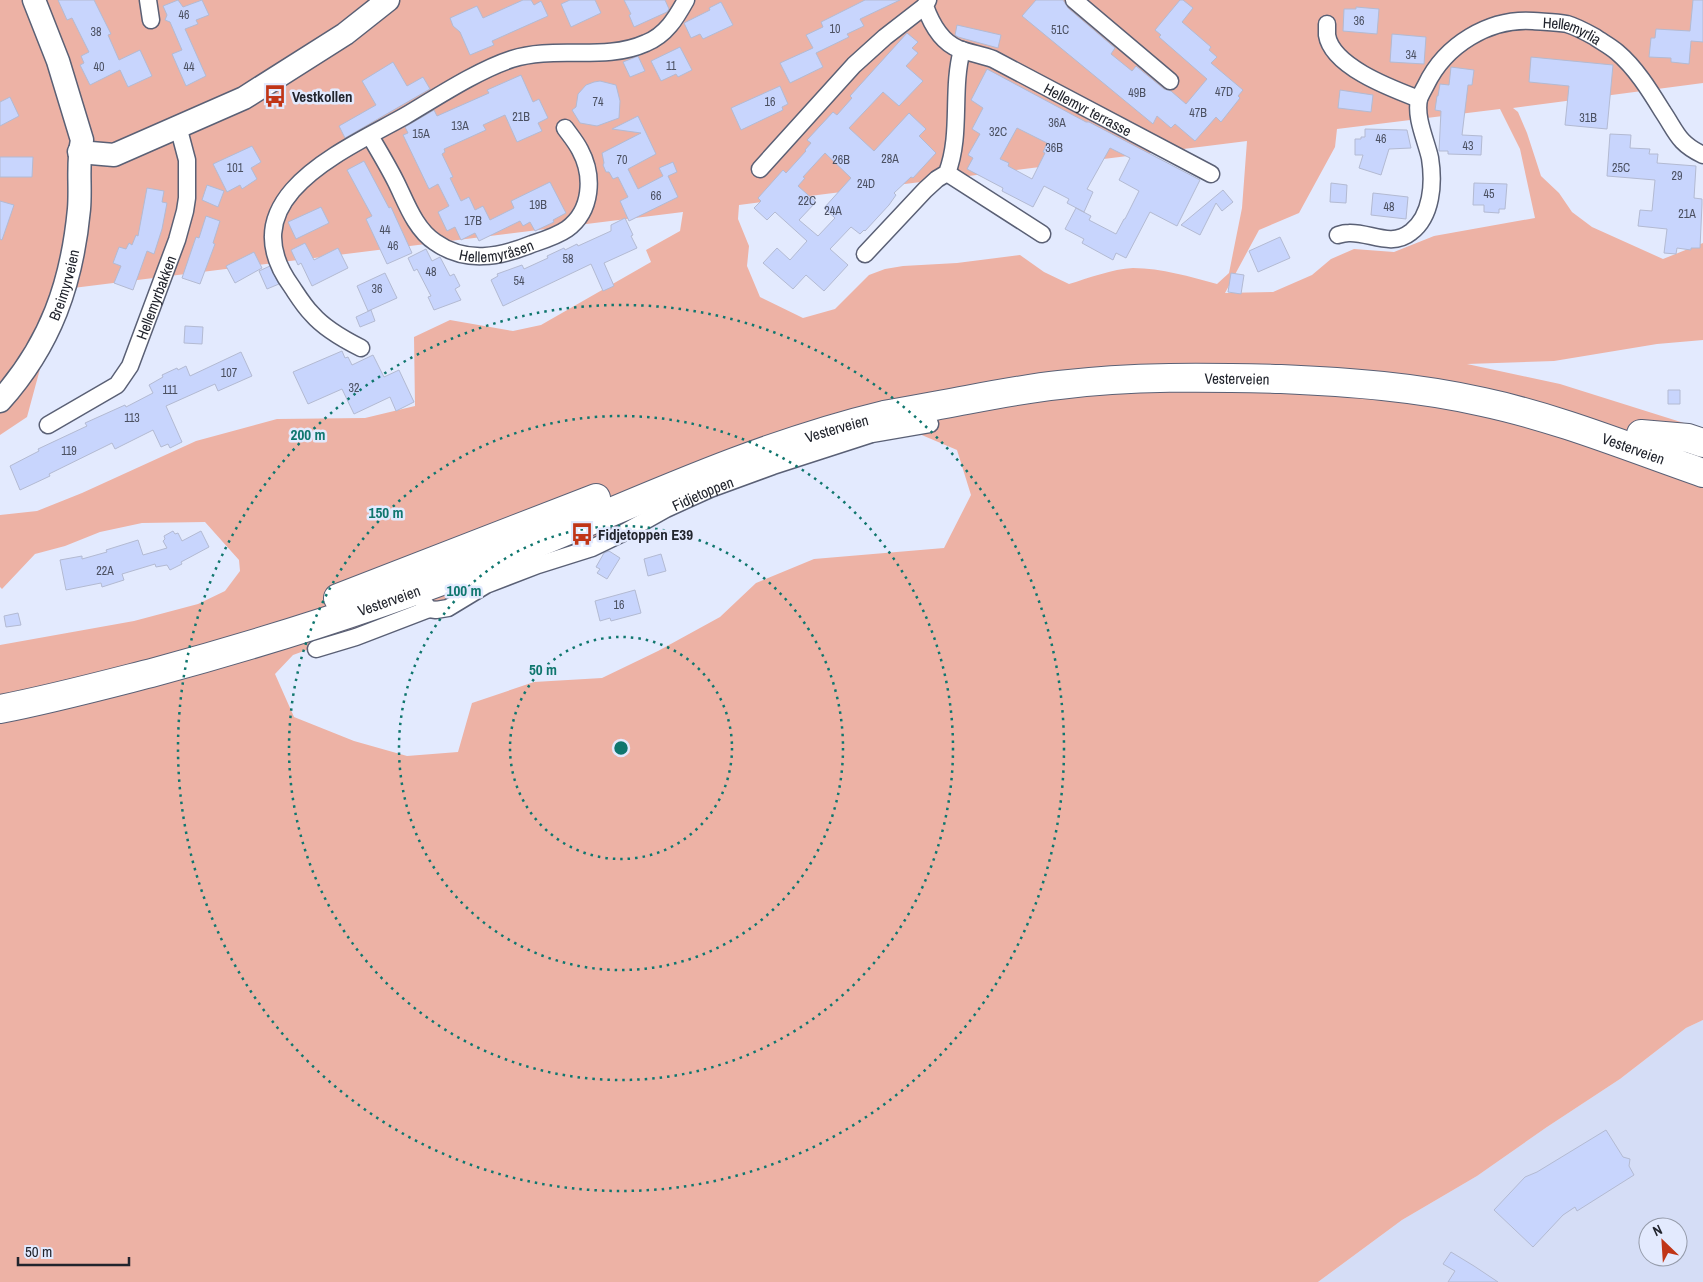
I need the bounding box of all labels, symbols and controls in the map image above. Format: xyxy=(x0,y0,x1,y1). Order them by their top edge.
house number: 46 xyxy=(179,7,189,23)
street label: Hellemyrlia xyxy=(1542,11,1606,49)
house number: 36 xyxy=(1354,13,1364,29)
house number: 10 xyxy=(830,21,840,37)
house number: 51C xyxy=(1051,22,1069,38)
house number: 38 xyxy=(91,24,101,40)
house number: 34 xyxy=(1406,47,1417,63)
house number: 11 xyxy=(666,58,677,74)
house number: 40 xyxy=(94,59,104,75)
house number: 44 xyxy=(184,59,195,75)
street label: Hellemyr terrasse xyxy=(1040,77,1136,141)
bus stop icon: Vestkollen xyxy=(262,83,288,109)
house number: 47D xyxy=(1215,84,1233,100)
house number: 49B xyxy=(1128,85,1146,101)
place label: Vestkollen xyxy=(292,86,353,107)
house number: 74 xyxy=(593,94,604,110)
house number: 16 xyxy=(765,94,775,110)
house number: 47B xyxy=(1189,105,1207,121)
house number: 21B xyxy=(512,109,530,125)
house number: 31B xyxy=(1579,110,1597,126)
house number: 36A xyxy=(1048,115,1066,131)
house number: 13A xyxy=(451,118,469,134)
house number: 32C xyxy=(989,124,1007,140)
house number: 15A xyxy=(412,126,430,142)
house number: 46 xyxy=(1376,131,1386,147)
house number: 43 xyxy=(1463,138,1473,154)
house number: 36B xyxy=(1045,140,1063,156)
house number: 28A xyxy=(881,151,899,167)
house number: 70 xyxy=(617,152,627,168)
house number: 26B xyxy=(832,152,850,168)
house number: 101 xyxy=(227,160,244,176)
house number: 25C xyxy=(1612,160,1630,176)
house number: 29 xyxy=(1672,168,1682,184)
house number: 24D xyxy=(857,176,875,192)
house number: 45 xyxy=(1484,186,1495,202)
house number: 66 xyxy=(651,188,661,204)
house number: 22C xyxy=(798,193,816,209)
house number: 19B xyxy=(529,197,547,213)
house number: 48 xyxy=(1384,199,1394,215)
house number: 24A xyxy=(824,203,842,219)
house number: 21A xyxy=(1678,206,1696,222)
house number: 17B xyxy=(464,213,482,229)
house number: 44 xyxy=(380,222,391,238)
street label: Hellemyråsen xyxy=(457,234,536,267)
house number: 46 xyxy=(388,238,398,254)
street label: Breimyrveien xyxy=(43,248,84,324)
house number: 58 xyxy=(563,251,573,267)
street label: Hellemyrbakken xyxy=(130,252,181,342)
house number: 48 xyxy=(426,264,436,280)
house number: 54 xyxy=(514,273,525,289)
house number: 36 xyxy=(372,281,382,297)
house number: 107 xyxy=(221,365,238,381)
street label: Vesterveien xyxy=(1204,367,1270,389)
house number: 32 xyxy=(349,380,359,396)
house number: 111 xyxy=(163,382,178,398)
street label: Vesterveien xyxy=(802,409,870,447)
house number: 113 xyxy=(124,410,140,426)
text: 200 m xyxy=(291,424,325,445)
street label: Vesterveien xyxy=(1599,427,1668,469)
house number: 119 xyxy=(61,443,77,459)
street label: Fidjetoppen xyxy=(668,471,736,516)
text: 150 m xyxy=(369,502,403,523)
bus stop icon: Fidjetoppen E39 xyxy=(569,521,595,547)
place label: Fidjetoppen E39 xyxy=(598,524,693,545)
house number: 22A xyxy=(96,563,114,579)
street label: Vesterveien xyxy=(355,579,423,621)
text: 100 m xyxy=(447,580,481,601)
house number: 16 xyxy=(614,597,624,613)
text: 50 m xyxy=(529,659,557,680)
centre of rings xyxy=(612,739,630,757)
north arrow xyxy=(1638,1217,1688,1267)
text: N xyxy=(1650,1220,1665,1240)
scale bar xyxy=(18,1234,129,1266)
text: 50 m xyxy=(25,1241,52,1262)

